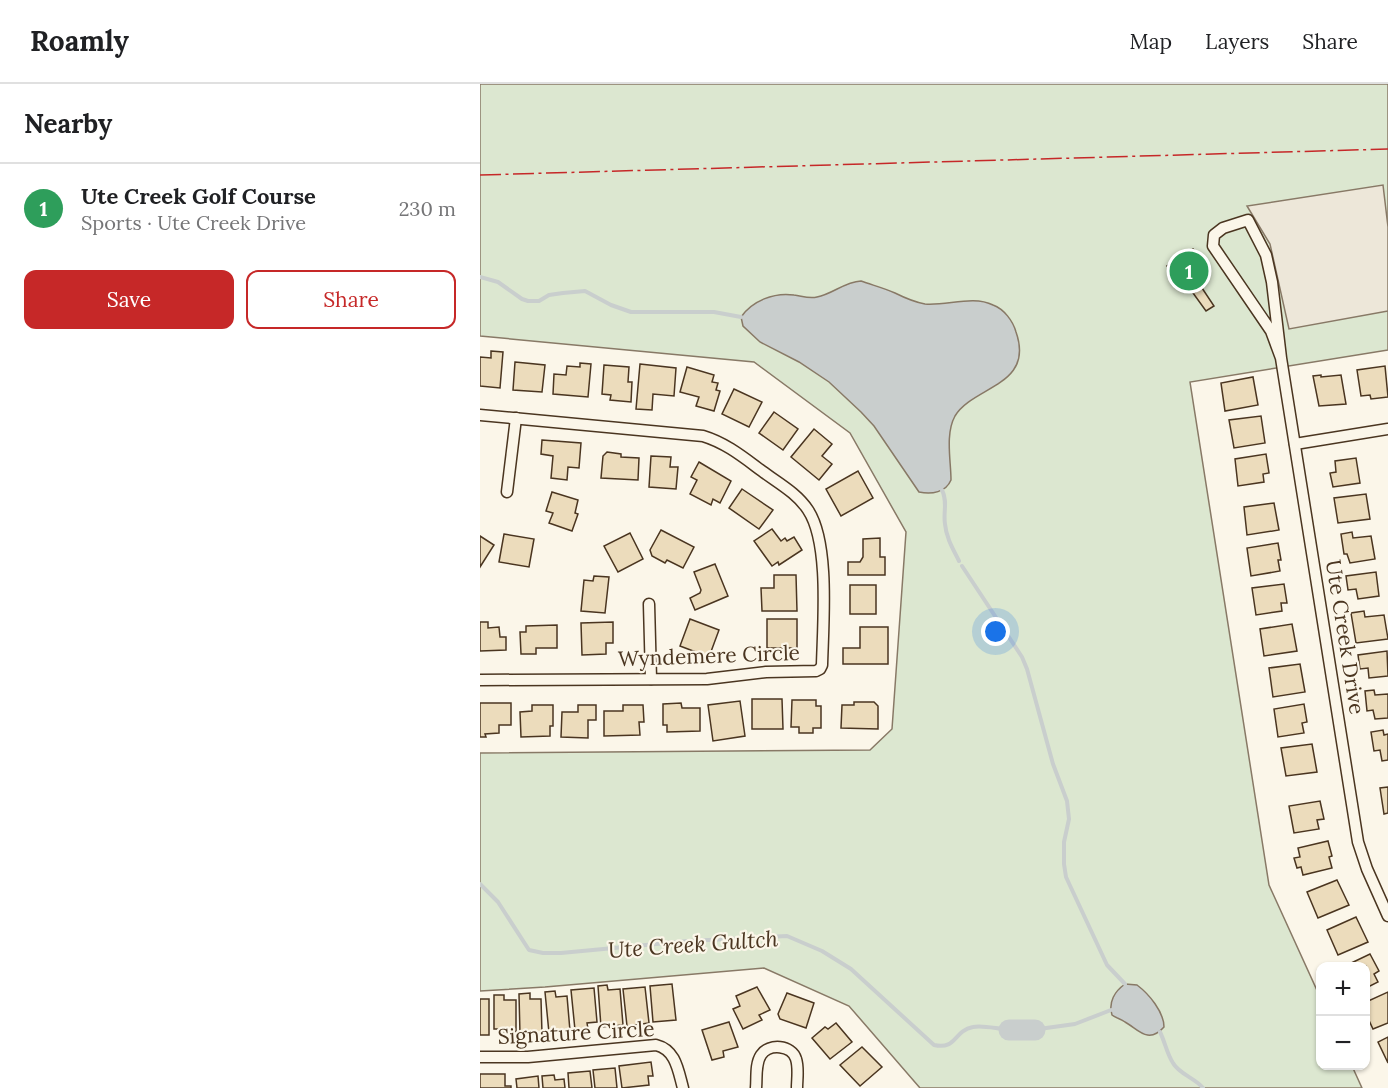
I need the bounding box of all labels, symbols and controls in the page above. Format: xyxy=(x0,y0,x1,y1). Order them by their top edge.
text: Roamly xyxy=(30,23,129,59)
text: Map xyxy=(1129,28,1172,55)
text: Layers xyxy=(1205,28,1269,55)
text: Share xyxy=(1302,28,1358,55)
text: Nearby xyxy=(24,107,112,140)
text: Ute Creek Golf Course xyxy=(81,182,316,210)
text: 1 xyxy=(39,196,48,221)
text: 230 m xyxy=(399,196,456,221)
text: Sports · Ute Creek Drive xyxy=(81,210,306,235)
pin: 1 xyxy=(1170,248,1208,294)
button: Save xyxy=(24,270,234,329)
button: Share xyxy=(246,270,456,329)
street label: Ute Creek Drive xyxy=(1320,558,1371,716)
your location xyxy=(981,617,1010,646)
street label: Wyndemere Circle xyxy=(618,639,800,672)
water label: Ute Creek Gultch xyxy=(607,924,779,964)
map controls xyxy=(1316,962,1370,1070)
button: + xyxy=(1316,962,1370,1016)
street label: Signature Circle xyxy=(497,1015,655,1050)
button: − xyxy=(1316,1016,1370,1070)

